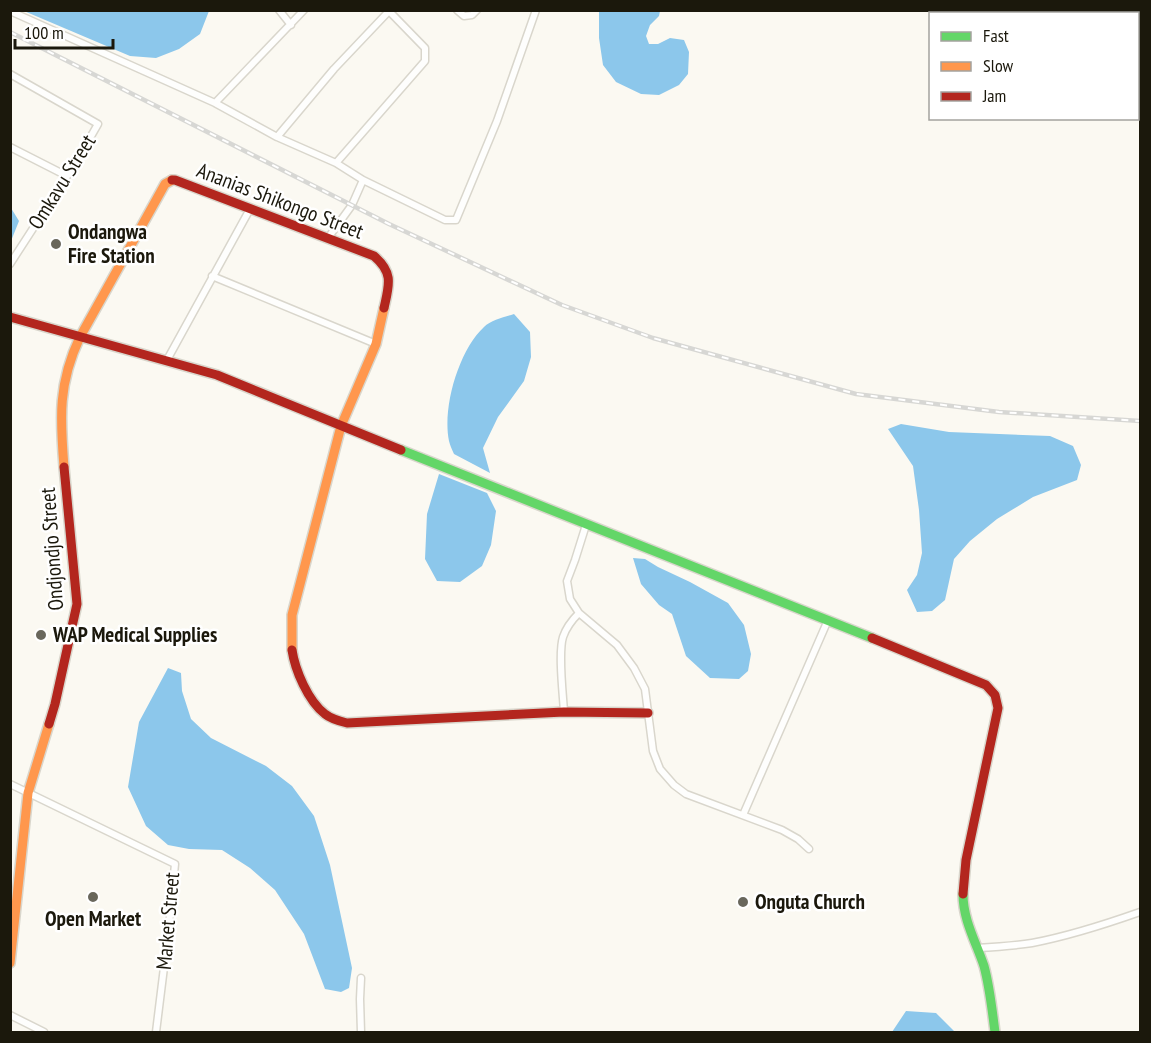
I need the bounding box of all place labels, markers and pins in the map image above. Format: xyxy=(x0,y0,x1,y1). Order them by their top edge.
place label: Ondangwa Fire Station xyxy=(68,218,155,269)
marker: Ondangwa Fire Station xyxy=(49,237,63,251)
place label: WAP Medical Supplies xyxy=(52,621,217,648)
marker: WAP Medical Supplies xyxy=(34,628,48,642)
place label: Onguta Church xyxy=(755,888,865,915)
marker: Open Market xyxy=(86,890,100,904)
marker: Onguta Church xyxy=(736,895,750,909)
place label: Open Market xyxy=(45,905,141,932)

